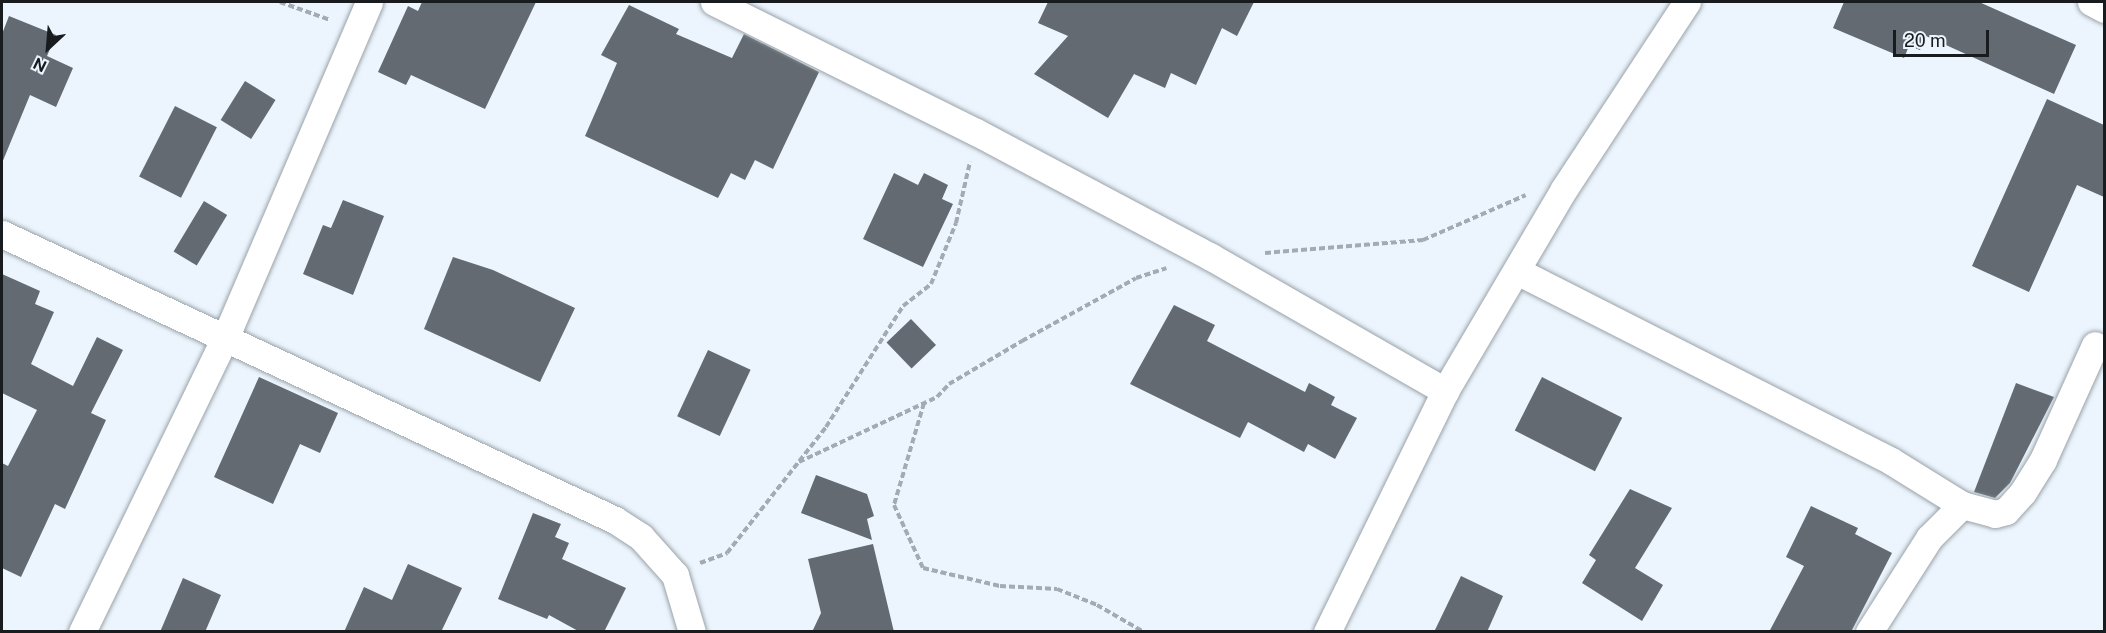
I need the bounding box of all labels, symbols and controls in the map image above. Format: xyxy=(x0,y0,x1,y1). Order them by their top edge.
north arrow xyxy=(18,18,78,78)
scale bar xyxy=(1896,18,1992,56)
text: 20 m xyxy=(1904,30,1946,51)
text: N xyxy=(30,53,50,76)

